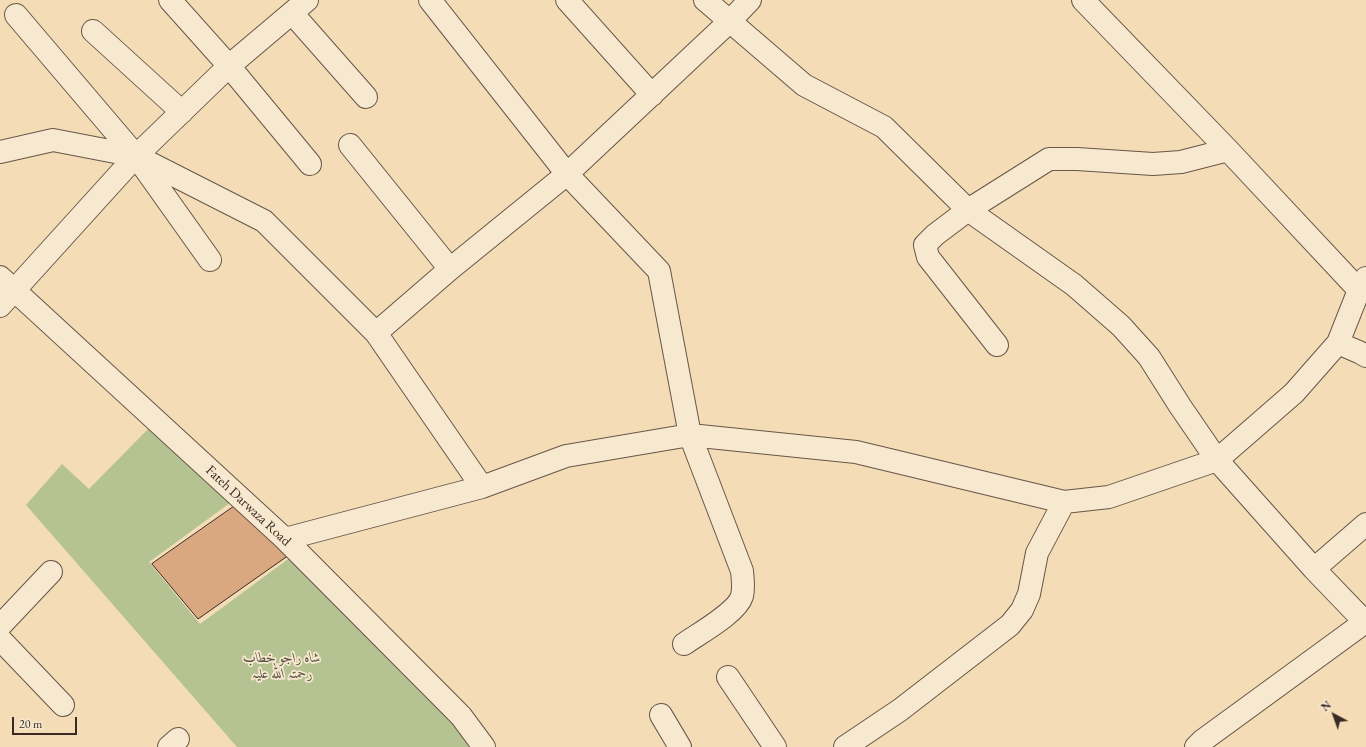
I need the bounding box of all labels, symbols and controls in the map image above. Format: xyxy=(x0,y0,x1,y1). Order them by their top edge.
street label: Fateh Darwaza Road xyxy=(202,462,294,550)
park label: شاہ راجو خطاب رحمتہ اللہ علیہ xyxy=(243,650,321,682)
north arrow xyxy=(1314,695,1354,735)
text: N xyxy=(1318,698,1334,714)
scale bar xyxy=(14,709,79,735)
text: 20 m xyxy=(19,716,42,732)

